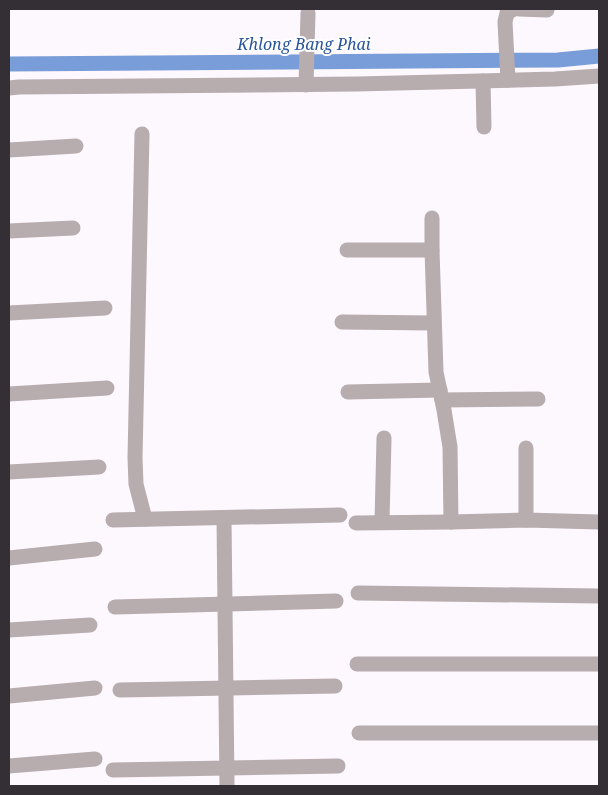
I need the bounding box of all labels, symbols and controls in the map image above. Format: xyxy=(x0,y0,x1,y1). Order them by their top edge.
water label: Khlong Bang Phai xyxy=(236,33,371,55)

